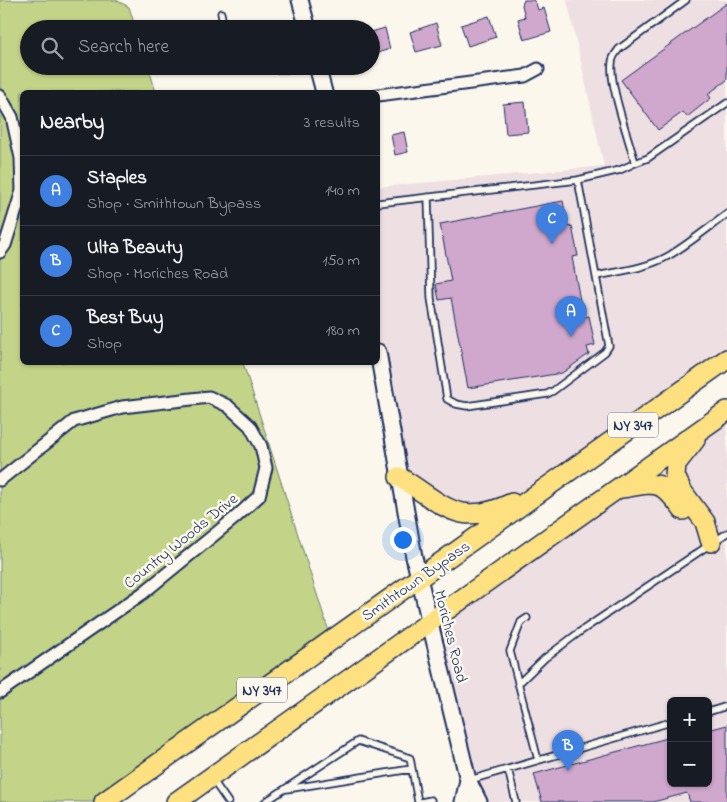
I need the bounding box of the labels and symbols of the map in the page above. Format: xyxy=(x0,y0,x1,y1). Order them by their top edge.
pin: C xyxy=(536,203,568,244)
pin: A xyxy=(555,296,587,337)
road number: NY 347 xyxy=(608,412,658,438)
street label: Country Woods Drive xyxy=(119,487,244,595)
your location xyxy=(390,527,416,553)
street label: Smithtown Bypass xyxy=(357,535,475,628)
street label: Moriches Road xyxy=(427,588,473,685)
road number: NY 347 xyxy=(237,678,287,702)
pin: B xyxy=(552,730,584,771)

